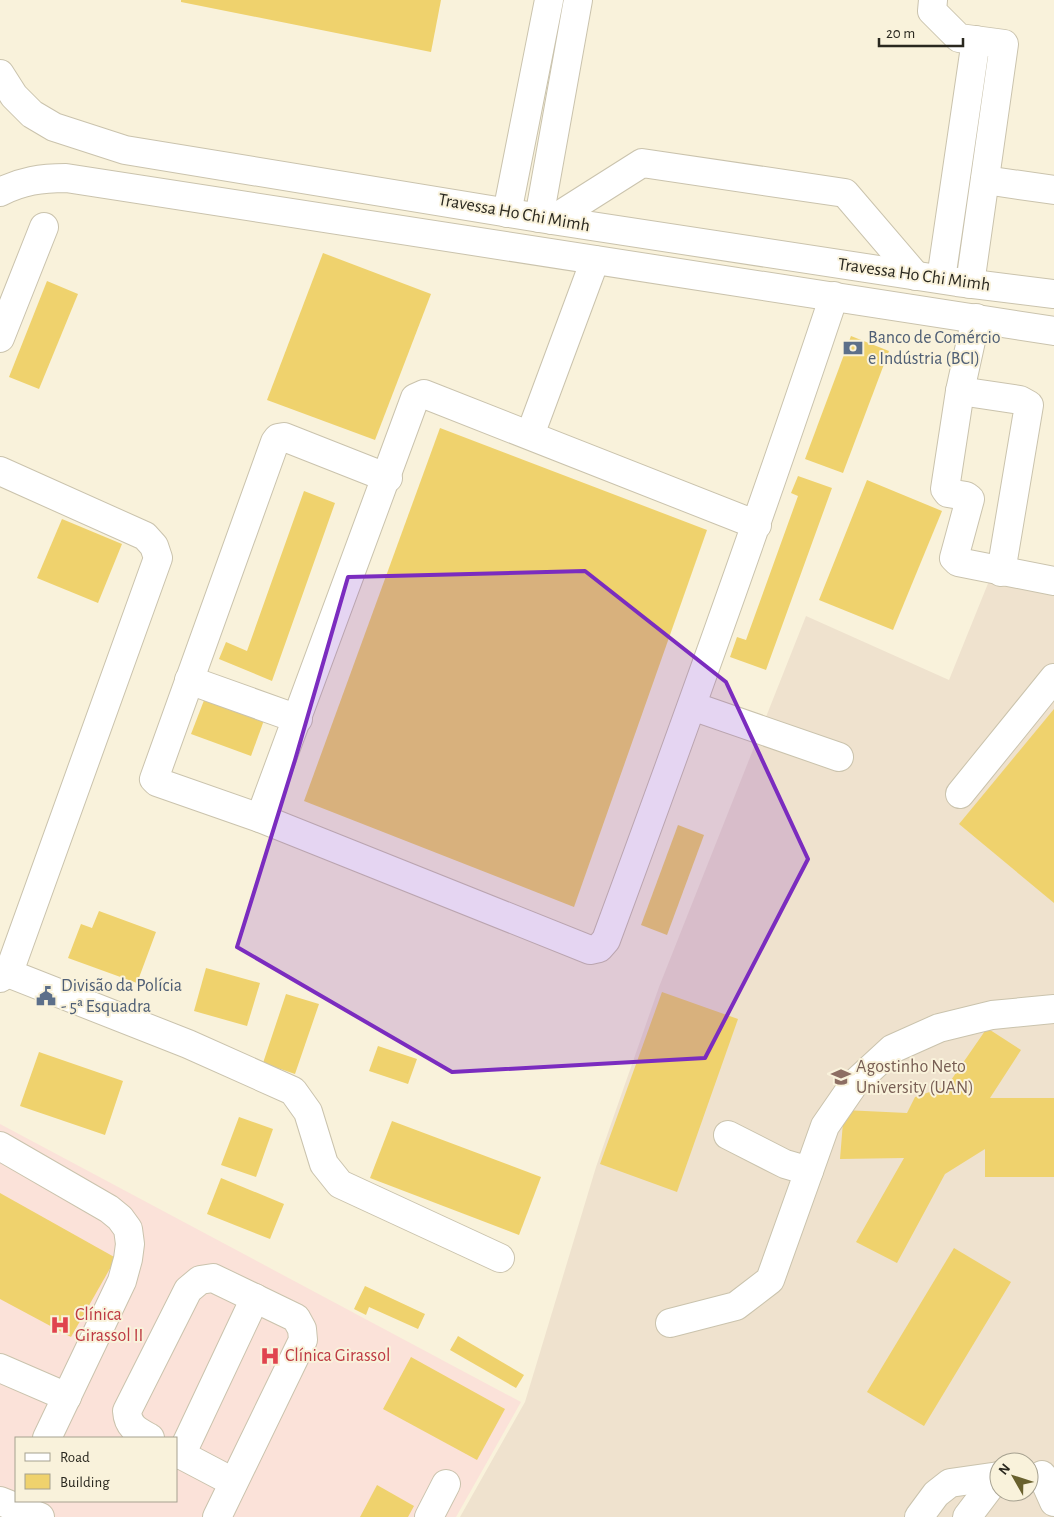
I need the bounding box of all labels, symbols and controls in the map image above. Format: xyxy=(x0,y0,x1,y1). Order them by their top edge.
scale bar xyxy=(879,15,963,47)
text: 20 m xyxy=(886,26,915,41)
street label: Travessa Ho Chi Mimh xyxy=(437,191,591,235)
street label: Travessa Ho Chi Mimh xyxy=(837,255,991,295)
place label: Banco de Comércio e Indústria (BCI) xyxy=(868,329,1001,368)
bank icon: Banco de Comércio e Indústria (BCI) xyxy=(842,337,864,359)
place label: Divisão da Polícia - 5ª Esquadra xyxy=(61,977,182,1016)
public building icon: Divisão da Polícia - 5ª Esquadra xyxy=(35,985,57,1007)
place label: Agostinho Neto University (UAN) xyxy=(856,1058,974,1097)
school or university icon: Agostinho Neto University (UAN) xyxy=(830,1066,852,1088)
place label: Clínica Girassol II xyxy=(75,1306,143,1345)
hospital icon: Clínica Girassol II xyxy=(49,1314,71,1336)
hospital icon: Clínica Girassol xyxy=(259,1345,281,1367)
place label: Clínica Girassol xyxy=(285,1347,391,1365)
legend xyxy=(15,1437,178,1502)
text: Road xyxy=(60,1450,90,1465)
north arrow xyxy=(989,1452,1039,1502)
text: N xyxy=(996,1461,1013,1478)
text: Building xyxy=(60,1475,110,1490)

